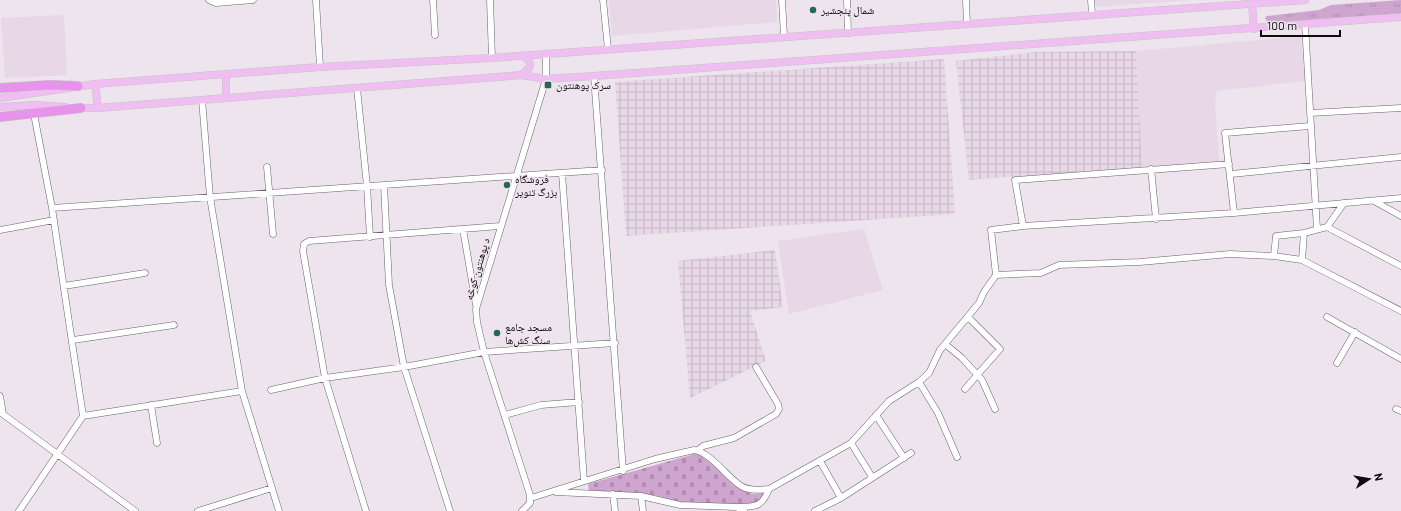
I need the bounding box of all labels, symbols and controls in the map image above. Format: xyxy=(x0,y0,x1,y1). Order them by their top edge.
place label: شمال پنجشیر xyxy=(820,3,874,17)
marker: شمال پنجشیر xyxy=(808,5,818,15)
scale bar xyxy=(1261,12,1340,38)
text: 100 m xyxy=(1267,18,1297,32)
place label: سرک پوهنتون xyxy=(556,78,611,92)
marker: سرک پوهنتون xyxy=(543,80,553,90)
place label: فروشگاه بزرگ تنویر xyxy=(514,172,557,198)
marker: فروشگاه بزرگ تنویر xyxy=(502,180,512,190)
street label: د پوهنتون کوڅه xyxy=(461,236,493,302)
place label: مسجد جامع سنگ کش‌ها xyxy=(505,320,552,347)
marker: مسجد جامع سنگ کش‌ها xyxy=(492,328,502,338)
north arrow xyxy=(1349,459,1389,499)
text: N xyxy=(1372,472,1386,482)

